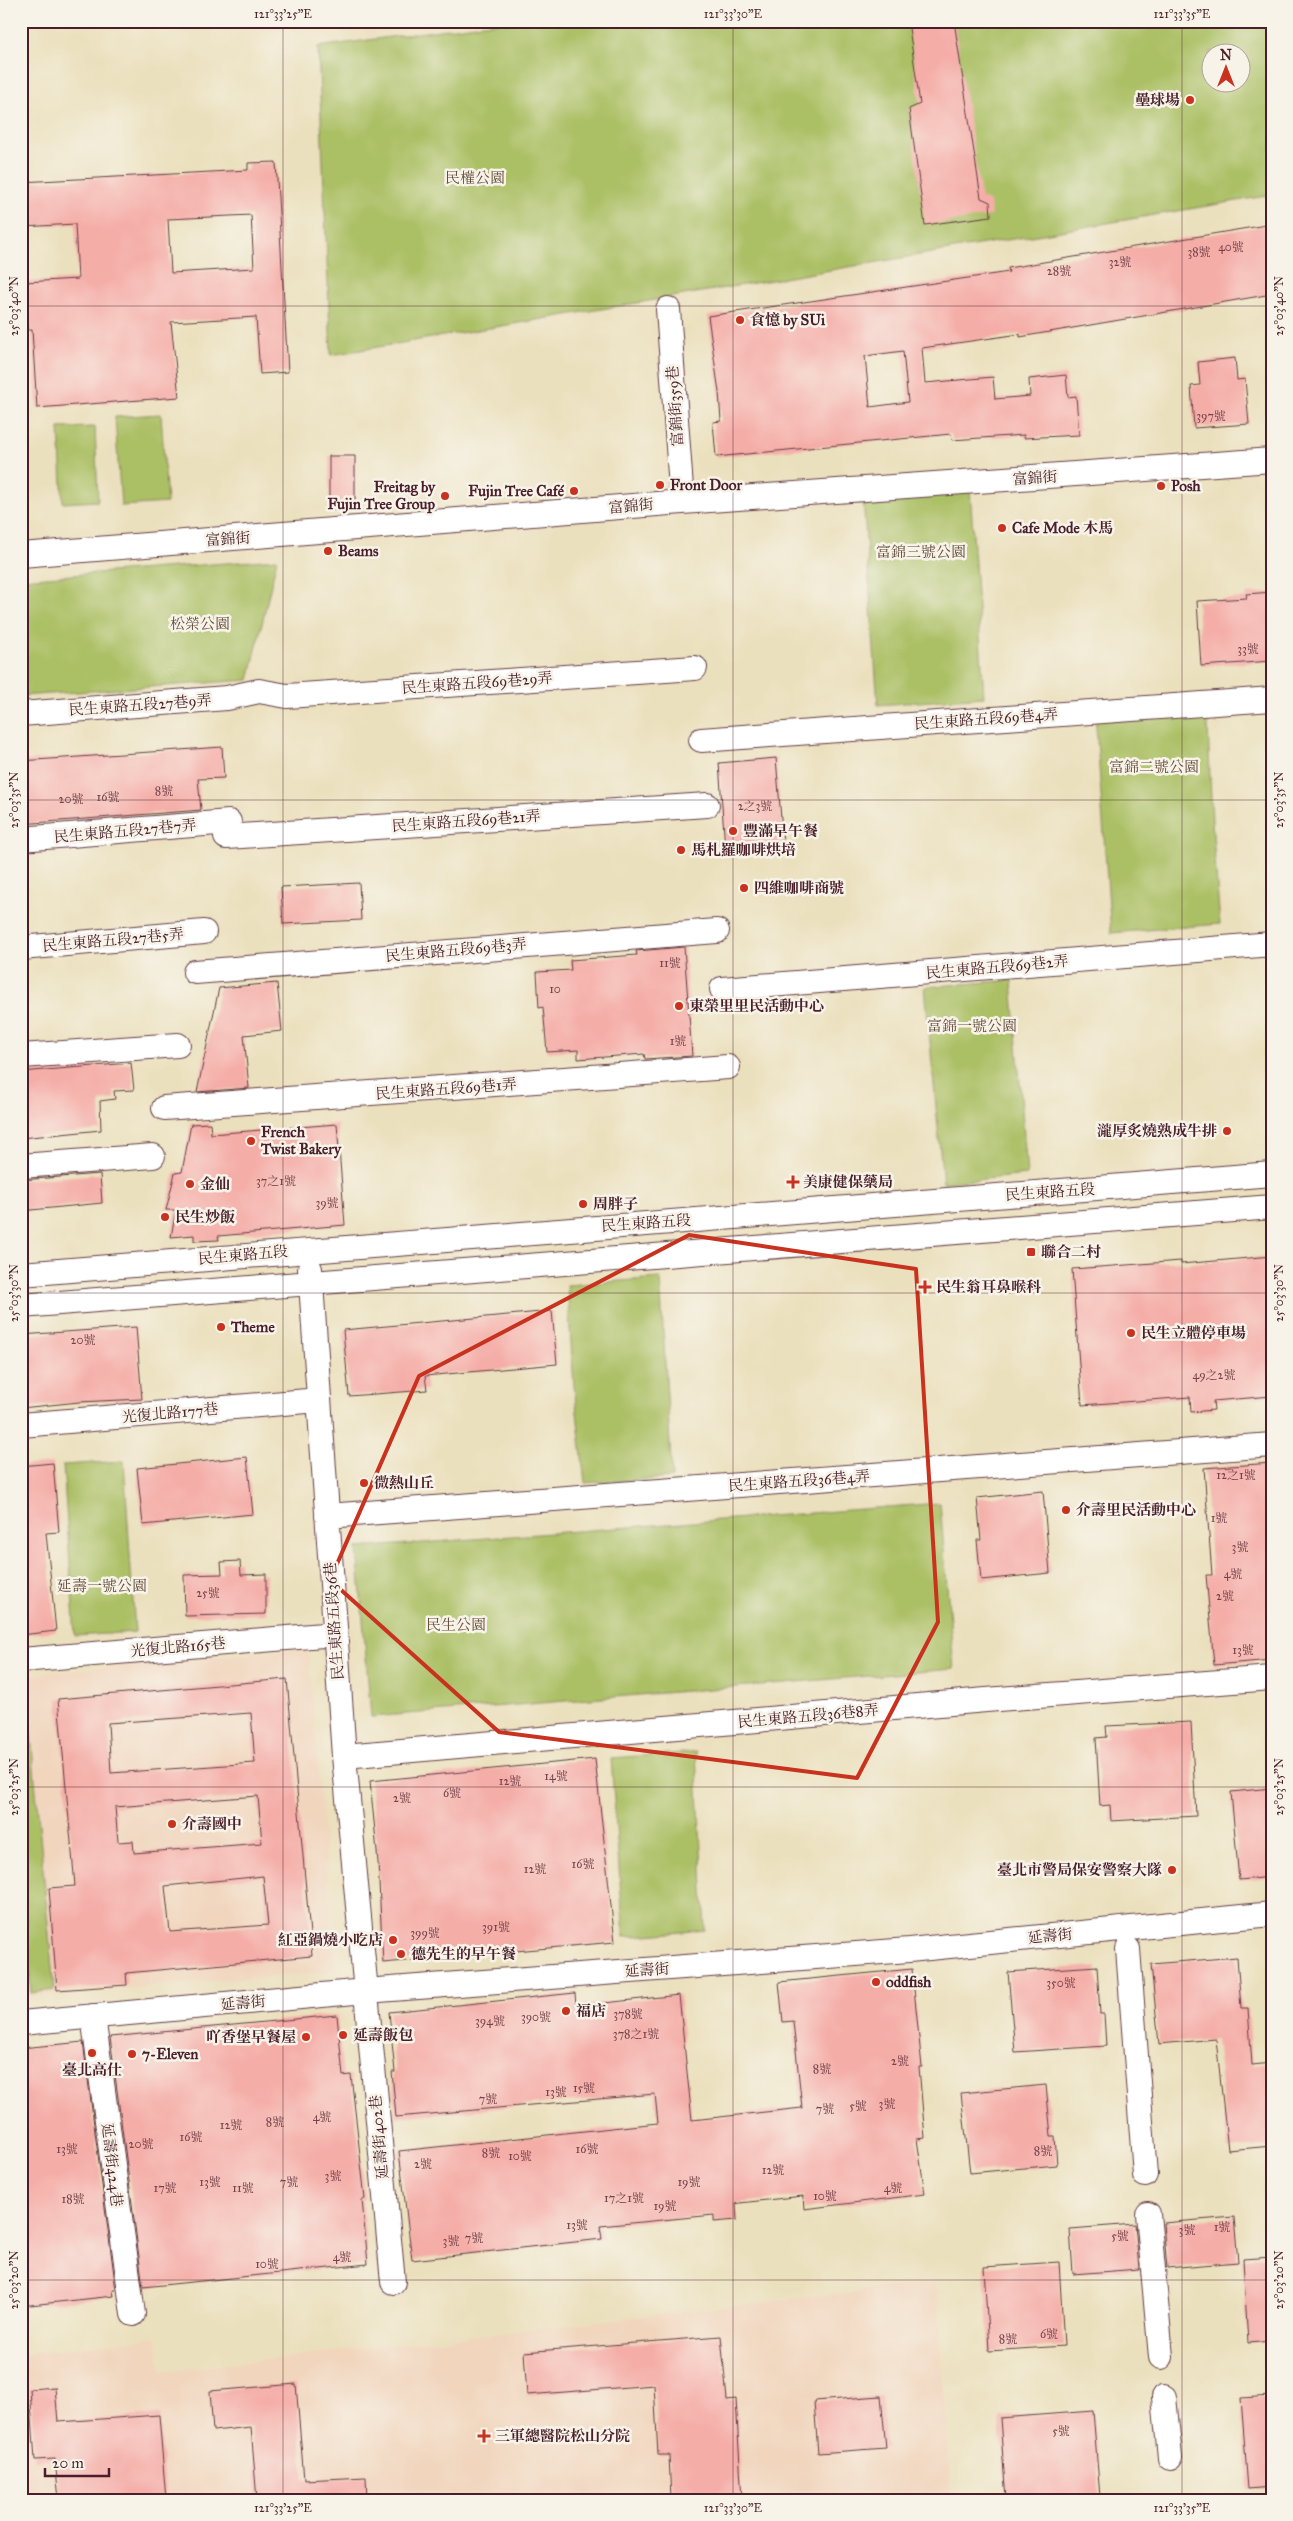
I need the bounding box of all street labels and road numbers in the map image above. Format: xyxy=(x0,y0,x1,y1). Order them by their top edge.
street label: 富錦街359巷 xyxy=(663,365,687,447)
street label: 富錦街 xyxy=(1012,467,1058,489)
street label: 富錦街 xyxy=(608,495,654,517)
street label: 富錦街 xyxy=(205,528,251,550)
street label: 民生東路五段69巷29弄 xyxy=(401,669,553,697)
street label: 民生東路五段27巷9弄 xyxy=(68,691,212,719)
street label: 民生東路五段69巷4弄 xyxy=(913,705,1059,733)
street label: 民生東路五段69巷21弄 xyxy=(391,807,541,835)
street label: 民生東路五段27巷7弄 xyxy=(53,816,197,846)
street label: 民生東路五段27巷5弄 xyxy=(41,925,185,955)
street label: 民生東路五段69巷3弄 xyxy=(385,935,527,965)
street label: 民生東路五段69巷2弄 xyxy=(925,952,1069,982)
street label: 民生東路五段69巷1弄 xyxy=(375,1075,517,1103)
street label: 民生東路五段 xyxy=(1004,1180,1096,1204)
street label: 民生東路五段 xyxy=(600,1211,692,1235)
street label: 民生東路五段 xyxy=(197,1242,289,1268)
street label: 光復北路177巷 xyxy=(121,1400,219,1426)
street label: 民生東路五段36巷4弄 xyxy=(728,1467,870,1495)
street label: 民生東路五段36巷 xyxy=(321,1561,347,1681)
street label: 光復北路165巷 xyxy=(130,1634,226,1660)
street label: 民生東路五段36巷8弄 xyxy=(737,1701,879,1731)
street label: 延壽街 xyxy=(1027,1925,1073,1947)
street label: 延壽街 xyxy=(624,1959,670,1981)
street label: 延壽街 xyxy=(220,1992,266,2014)
street label: 延壽街402巷 xyxy=(366,2094,392,2180)
street label: 延壽街424巷 xyxy=(98,2122,126,2208)

